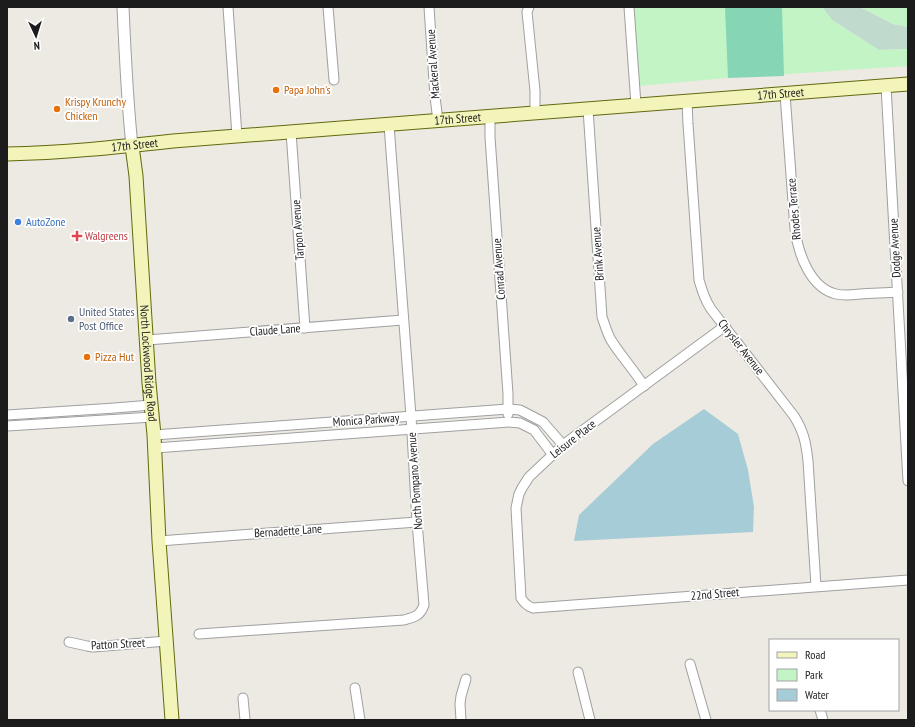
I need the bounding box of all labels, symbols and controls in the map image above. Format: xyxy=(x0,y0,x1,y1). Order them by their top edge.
north arrow xyxy=(16,16,56,56)
street label: Mackeral Avenue xyxy=(423,29,442,99)
text: N xyxy=(33,39,40,53)
place label: Papa John's xyxy=(284,82,331,97)
street label: 17th Street xyxy=(757,84,805,103)
marker: Papa John's xyxy=(271,85,281,95)
place label: Krispy Krunchy Chicken xyxy=(65,94,126,123)
marker: Krispy Krunchy Chicken xyxy=(52,104,62,114)
street label: 17th Street xyxy=(434,109,482,128)
street label: 17th Street xyxy=(111,135,159,154)
street label: Rhodes Terrace xyxy=(783,177,804,241)
street label: Tarpon Avenue xyxy=(288,199,307,261)
place label: AutoZone xyxy=(26,214,66,229)
marker: AutoZone xyxy=(13,217,23,227)
street label: Dodge Avenue xyxy=(885,218,904,278)
street label: Brink Avenue xyxy=(588,227,607,281)
place label: Walgreens xyxy=(85,228,128,243)
marker: Walgreens xyxy=(72,231,82,241)
street label: Conrad Avenue xyxy=(489,238,508,300)
place label: United States Post Office xyxy=(79,304,134,333)
street label: North Lockwood Ridge Road xyxy=(137,305,161,422)
marker: United States Post Office xyxy=(66,314,76,324)
street label: Chrysler Avenue xyxy=(715,316,768,377)
street label: Claude Lane xyxy=(249,320,301,339)
place label: Pizza Hut xyxy=(95,349,135,364)
marker: Pizza Hut xyxy=(82,352,92,362)
street label: Monica Parkway xyxy=(332,410,400,429)
street label: Leisure Place xyxy=(547,416,599,461)
street label: North Pompano Avenue xyxy=(404,432,425,530)
street label: Bernadette Lane xyxy=(254,521,322,540)
street label: 22nd Street xyxy=(690,584,741,603)
street label: Patton Street xyxy=(91,635,146,652)
legend xyxy=(769,639,899,711)
text: Road xyxy=(805,647,825,662)
text: Park xyxy=(805,667,823,682)
text: Water xyxy=(805,687,830,702)

